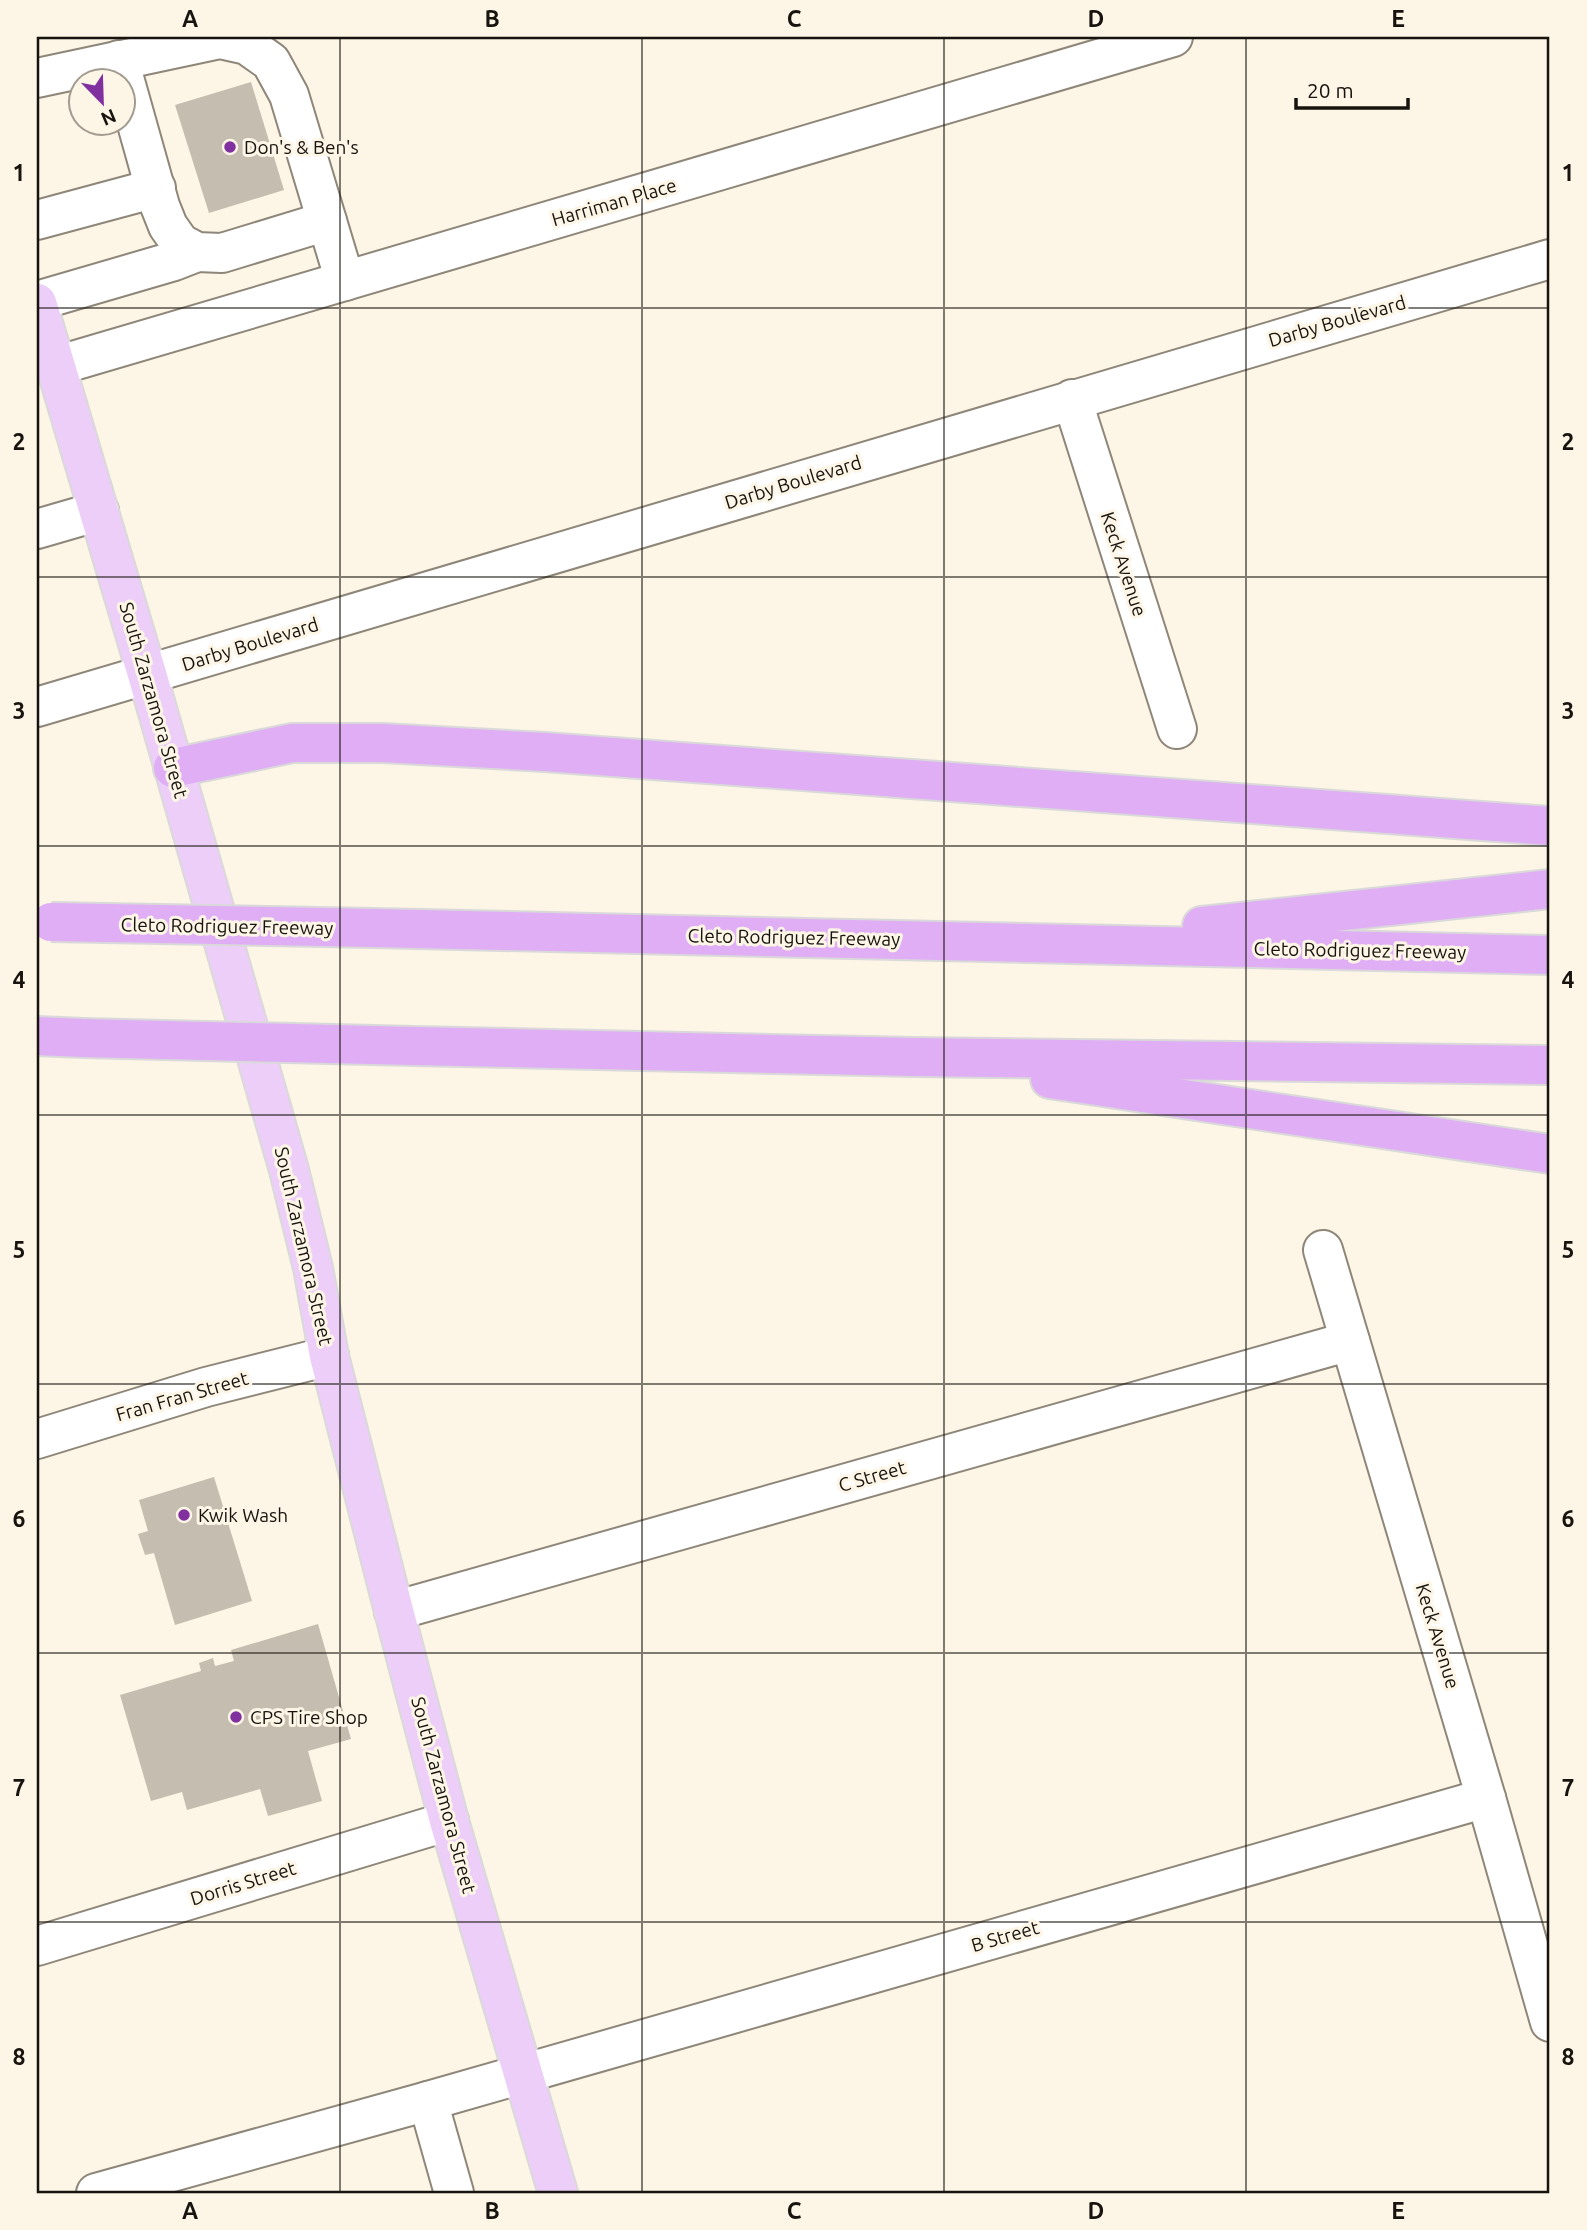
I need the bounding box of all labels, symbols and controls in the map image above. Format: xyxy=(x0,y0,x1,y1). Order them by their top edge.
text: A xyxy=(182,6,198,31)
text: B xyxy=(484,6,500,31)
text: C xyxy=(787,6,802,31)
text: D xyxy=(1088,6,1104,31)
text: E xyxy=(1391,6,1405,31)
north arrow xyxy=(66,66,136,136)
scale bar xyxy=(1296,66,1408,110)
text: 20 m xyxy=(1307,78,1354,102)
text: N xyxy=(98,105,119,131)
place label: Don's & Ben's xyxy=(244,136,359,158)
marker: Don's & Ben's xyxy=(222,139,238,155)
text: 1 xyxy=(13,160,25,185)
text: 1 xyxy=(1562,160,1574,185)
street label: Harriman Place xyxy=(549,174,679,230)
street label: Darby Boulevard xyxy=(1266,291,1408,351)
text: 2 xyxy=(13,429,25,454)
text: 2 xyxy=(1562,429,1574,454)
street label: Darby Boulevard xyxy=(722,451,864,513)
street label: Keck Avenue xyxy=(1097,509,1151,619)
street label: South Zarzamora Street xyxy=(115,600,193,801)
street label: Darby Boulevard xyxy=(179,613,321,675)
text: 3 xyxy=(13,698,25,723)
text: 3 xyxy=(1562,698,1574,723)
street label: Cleto Rodriguez Freeway xyxy=(120,913,334,939)
street label: Cleto Rodriguez Freeway xyxy=(687,924,901,950)
street label: Cleto Rodriguez Freeway xyxy=(1253,937,1467,963)
text: 4 xyxy=(13,967,26,992)
text: 4 xyxy=(1562,967,1575,992)
street label: South Zarzamora Street xyxy=(270,1145,338,1348)
text: 5 xyxy=(13,1237,25,1262)
text: 5 xyxy=(1562,1237,1574,1262)
street label: Fran Fran Street xyxy=(113,1366,251,1425)
street label: C Street xyxy=(836,1456,909,1496)
place label: Kwik Wash xyxy=(198,1504,288,1526)
text: 6 xyxy=(13,1506,26,1531)
text: 6 xyxy=(1562,1506,1575,1531)
marker: Kwik Wash xyxy=(176,1507,192,1523)
street label: Keck Avenue xyxy=(1412,1581,1464,1691)
street label: South Zarzamora Street xyxy=(407,1694,481,1896)
place label: CPS Tire Shop xyxy=(250,1706,368,1728)
marker: CPS Tire Shop xyxy=(228,1709,244,1725)
text: 7 xyxy=(13,1775,25,1800)
text: 7 xyxy=(1562,1775,1574,1800)
street label: Dorris Street xyxy=(188,1856,299,1909)
street label: B Street xyxy=(969,1916,1042,1956)
text: 8 xyxy=(13,2044,25,2069)
text: 8 xyxy=(1562,2044,1574,2069)
text: A xyxy=(182,2198,198,2223)
text: B xyxy=(484,2198,500,2223)
text: C xyxy=(787,2198,802,2223)
text: D xyxy=(1088,2198,1104,2223)
text: E xyxy=(1391,2198,1405,2223)

